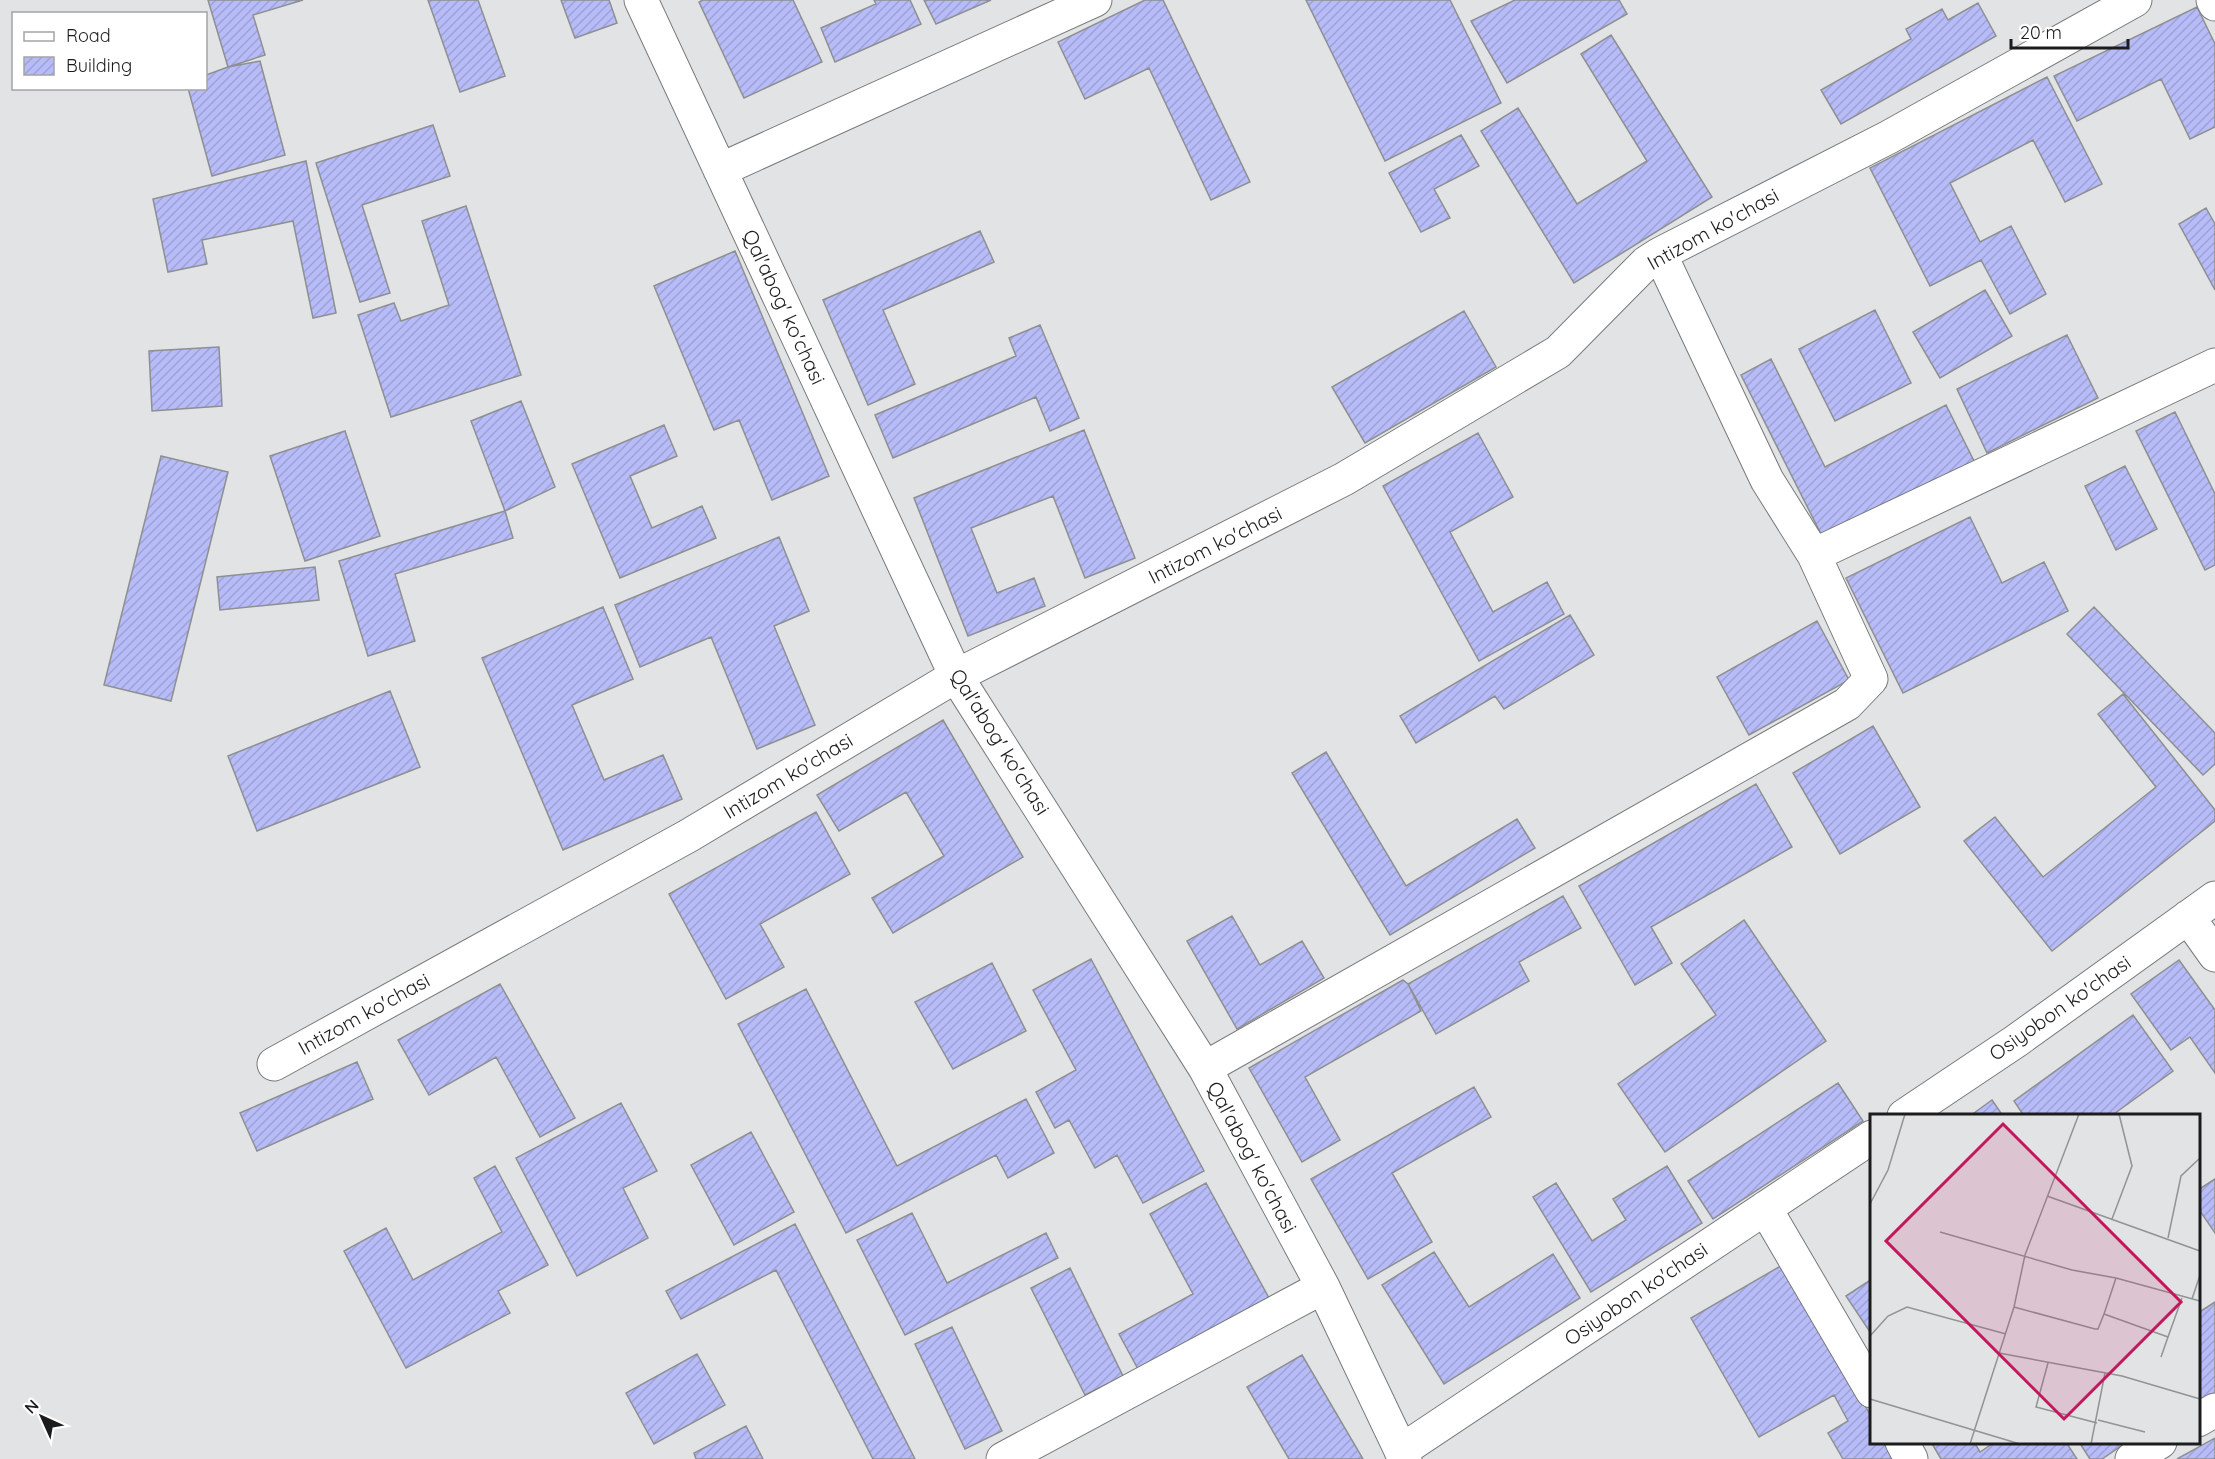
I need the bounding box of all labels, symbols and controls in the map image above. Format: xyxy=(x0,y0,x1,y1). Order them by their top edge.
legend xyxy=(12,12,207,90)
scale bar xyxy=(2011,12,2128,50)
text: 20 m xyxy=(2020,21,2062,44)
text: Road xyxy=(66,24,111,47)
text: Building xyxy=(66,54,132,77)
street label: Intizom ko'chasi xyxy=(1643,182,1783,275)
street label: Qal'abog' ko'chasi xyxy=(738,225,831,388)
street label: Intizom ko'chasi xyxy=(1144,500,1286,589)
street label: Qal'abog' ko'chasi xyxy=(945,664,1056,820)
street label: Intizom ko'chasi xyxy=(719,727,857,824)
street label: Osiyobon ko'chasi xyxy=(1984,949,2135,1066)
street label: Intizom ko'chasi xyxy=(294,967,434,1060)
street label: Qal'abog' ko'chasi xyxy=(1202,1077,1303,1237)
inset map xyxy=(1870,1114,2200,1444)
street label: Osiyobon ko'chasi xyxy=(1559,1236,1712,1351)
north arrow xyxy=(12,1387,72,1447)
text: N xyxy=(20,1395,43,1418)

